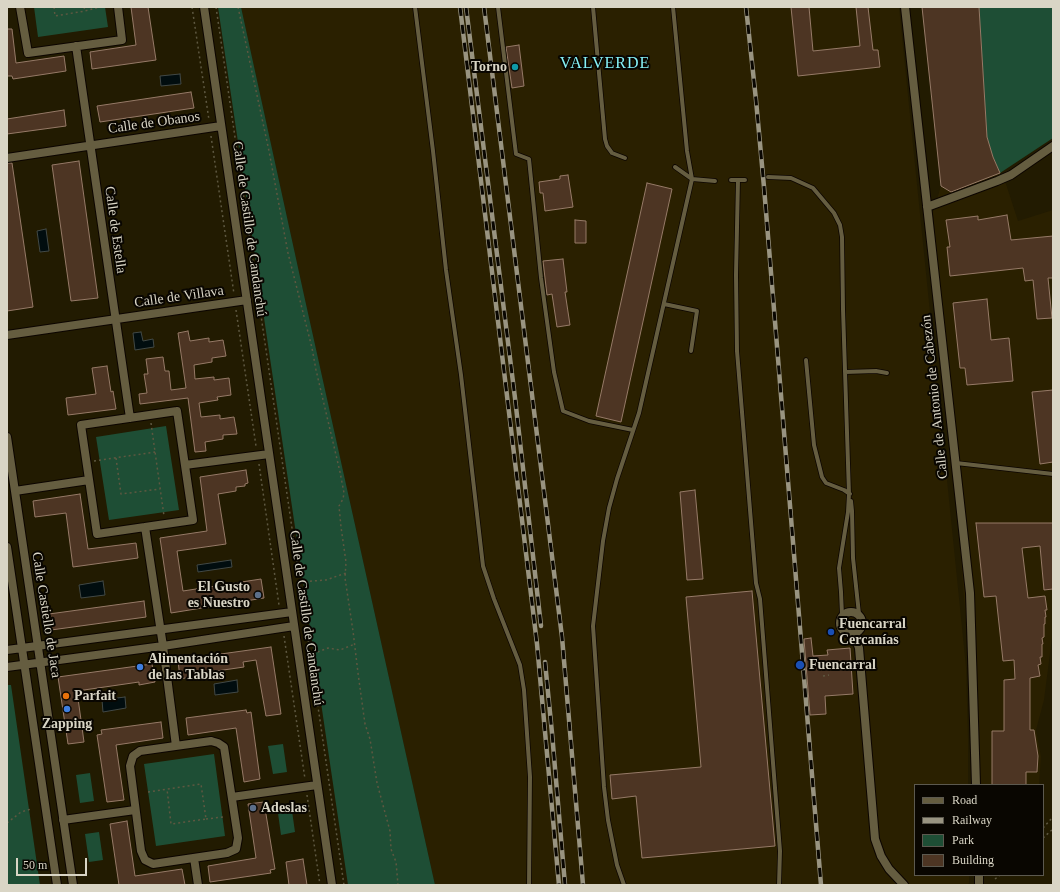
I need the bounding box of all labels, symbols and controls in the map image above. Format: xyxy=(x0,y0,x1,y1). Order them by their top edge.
district label: VALVERDE xyxy=(560,54,650,74)
place label: Torno xyxy=(471,59,507,75)
marker: Torno xyxy=(510,62,520,72)
street label: Calle de Obanos xyxy=(107,108,201,138)
street label: Calle de Castillo de Candanchú xyxy=(228,140,270,318)
street label: Calle de Estella xyxy=(101,185,129,275)
street label: Calle de Villava xyxy=(133,282,225,312)
street label: Calle de Antonio de Cabezón xyxy=(918,314,952,480)
street label: Calle de Castillo de Candanchú xyxy=(285,529,327,707)
street label: Calle Castiello de Jaca xyxy=(28,551,64,679)
place label: El Gusto es Nuestro xyxy=(188,579,250,612)
marker: El Gusto es Nuestro xyxy=(253,590,263,600)
place label: Fuencarral Cercanías xyxy=(839,616,906,648)
marker: Fuencarral Cercanías xyxy=(826,627,836,637)
place label: Alimentación de las Tablas xyxy=(148,651,228,684)
place label: Fuencarral xyxy=(809,657,876,673)
marker: Fuencarral xyxy=(794,659,806,671)
marker: Alimentación de las Tablas xyxy=(135,662,145,672)
place label: Parfait xyxy=(74,688,116,704)
marker: Parfait xyxy=(61,691,71,701)
marker: Zapping xyxy=(62,704,72,714)
place label: Zapping xyxy=(42,716,92,732)
legend xyxy=(914,784,1044,876)
text: Road xyxy=(952,793,977,807)
place label: Adeslas xyxy=(261,800,307,816)
marker: Adeslas xyxy=(248,803,258,813)
text: Railway xyxy=(952,813,992,827)
text: Park xyxy=(952,833,974,847)
scale bar xyxy=(18,850,89,876)
text: Building xyxy=(952,853,994,867)
text: 50 m xyxy=(23,858,47,872)

